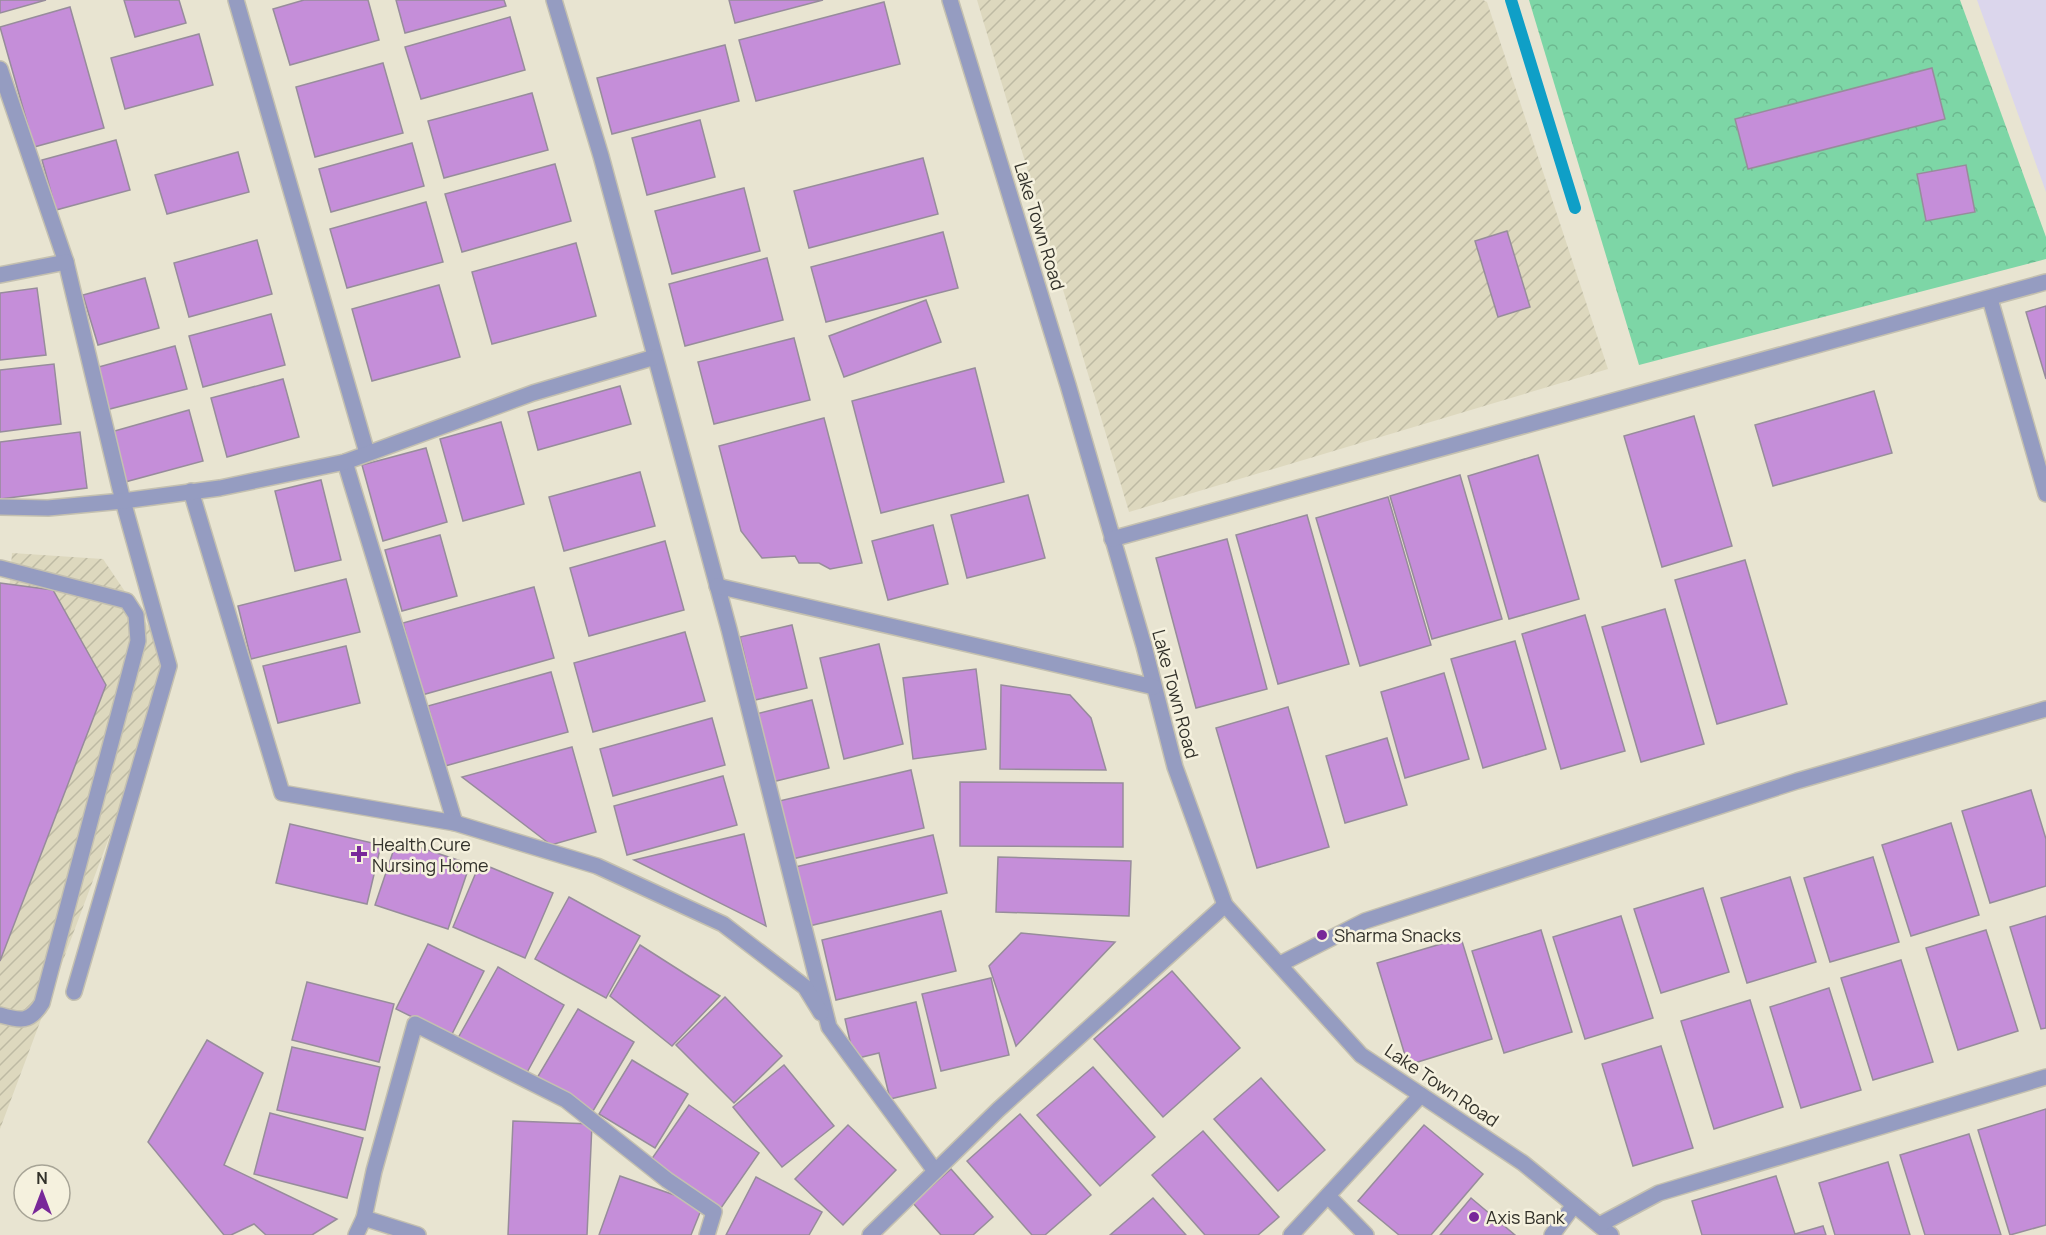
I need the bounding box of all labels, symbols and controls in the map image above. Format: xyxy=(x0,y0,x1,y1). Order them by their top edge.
street label: Lake Town Road xyxy=(1009,159,1071,293)
street label: Lake Town Road xyxy=(1147,627,1205,761)
place label: Health Cure Nursing Home xyxy=(372,832,488,877)
marker: Health Cure Nursing Home xyxy=(350,845,368,863)
place label: Sharma Snacks xyxy=(1334,923,1461,947)
marker: Sharma Snacks xyxy=(1315,928,1329,942)
street label: Lake Town Road xyxy=(1380,1038,1504,1132)
north arrow xyxy=(12,1163,72,1223)
text: N xyxy=(36,1167,48,1189)
place label: Axis Bank xyxy=(1486,1205,1566,1229)
marker: Axis Bank xyxy=(1467,1210,1481,1224)

